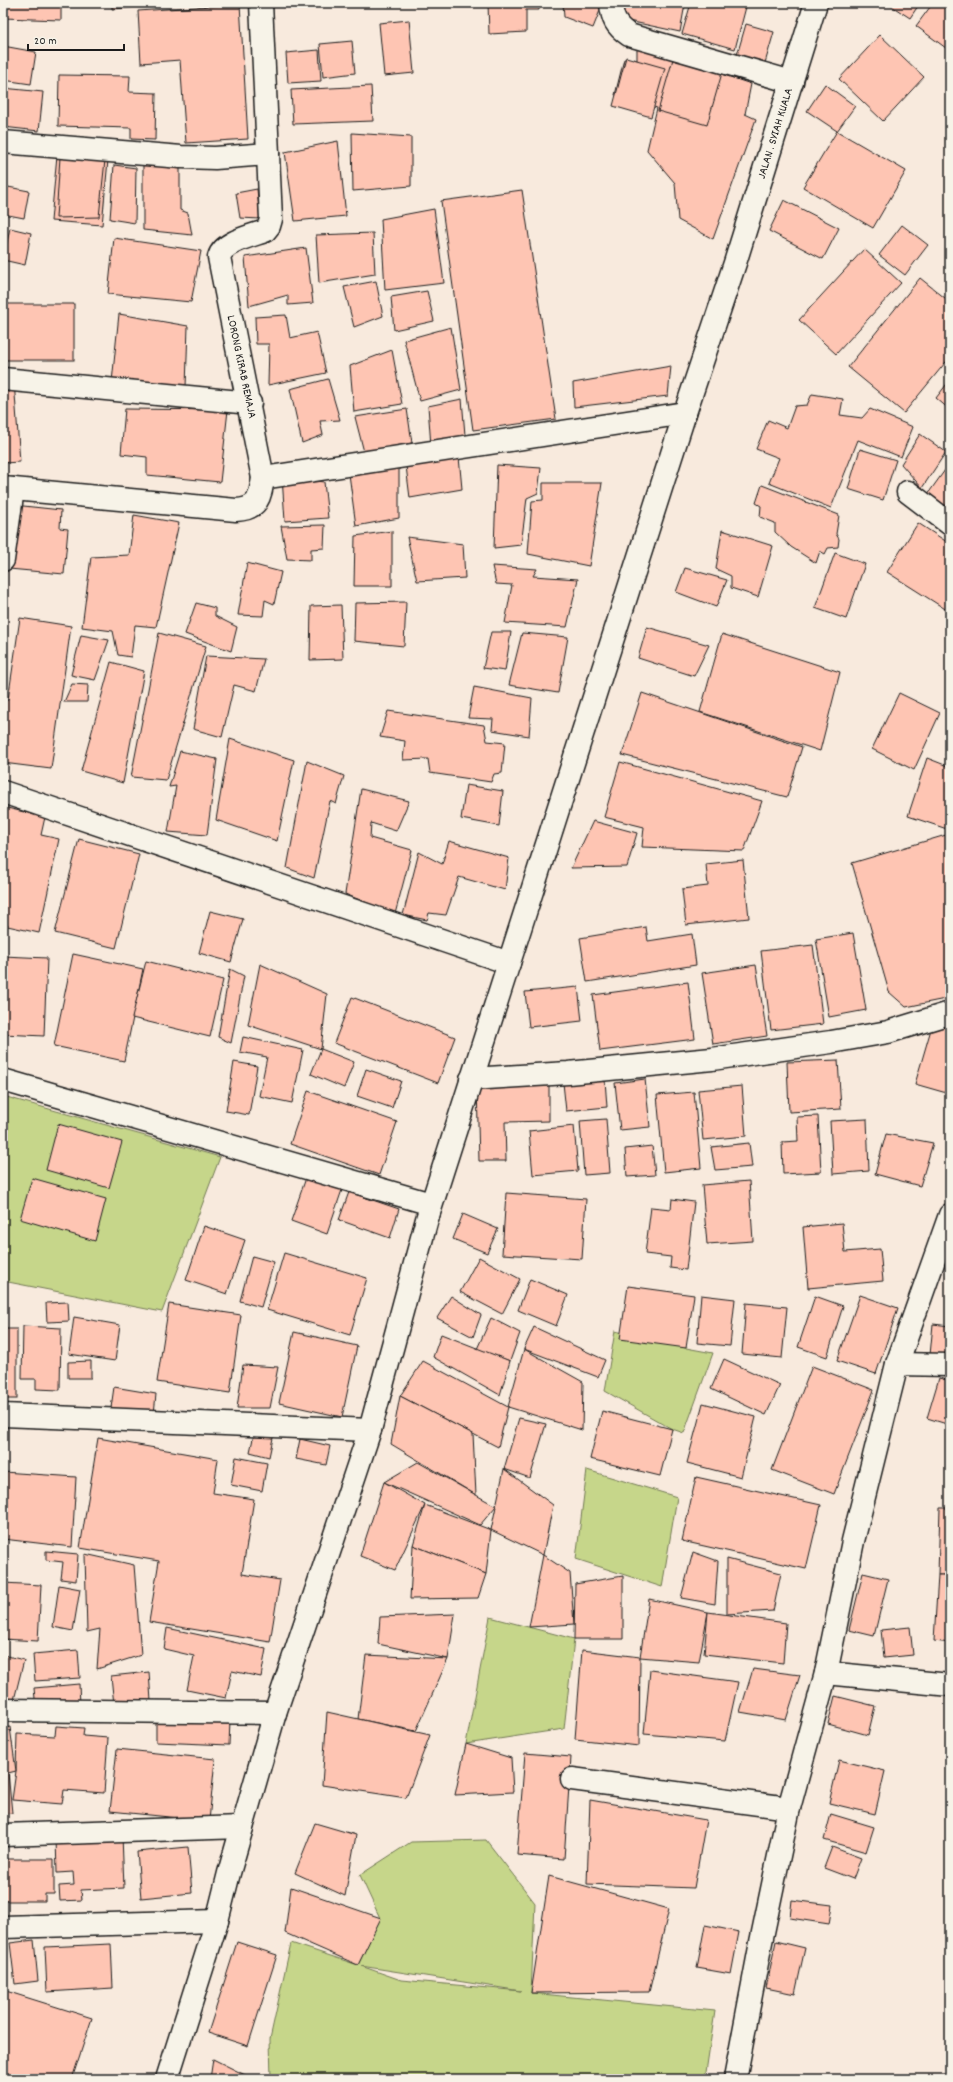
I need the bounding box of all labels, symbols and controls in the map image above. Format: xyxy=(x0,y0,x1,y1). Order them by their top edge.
scale bar xyxy=(28,26,124,52)
text: 20 m xyxy=(34,33,57,50)
street label: JALAN . SYIAH KUALA xyxy=(753,85,798,181)
street label: LORONG KIRAB REMAJA xyxy=(222,314,260,421)

